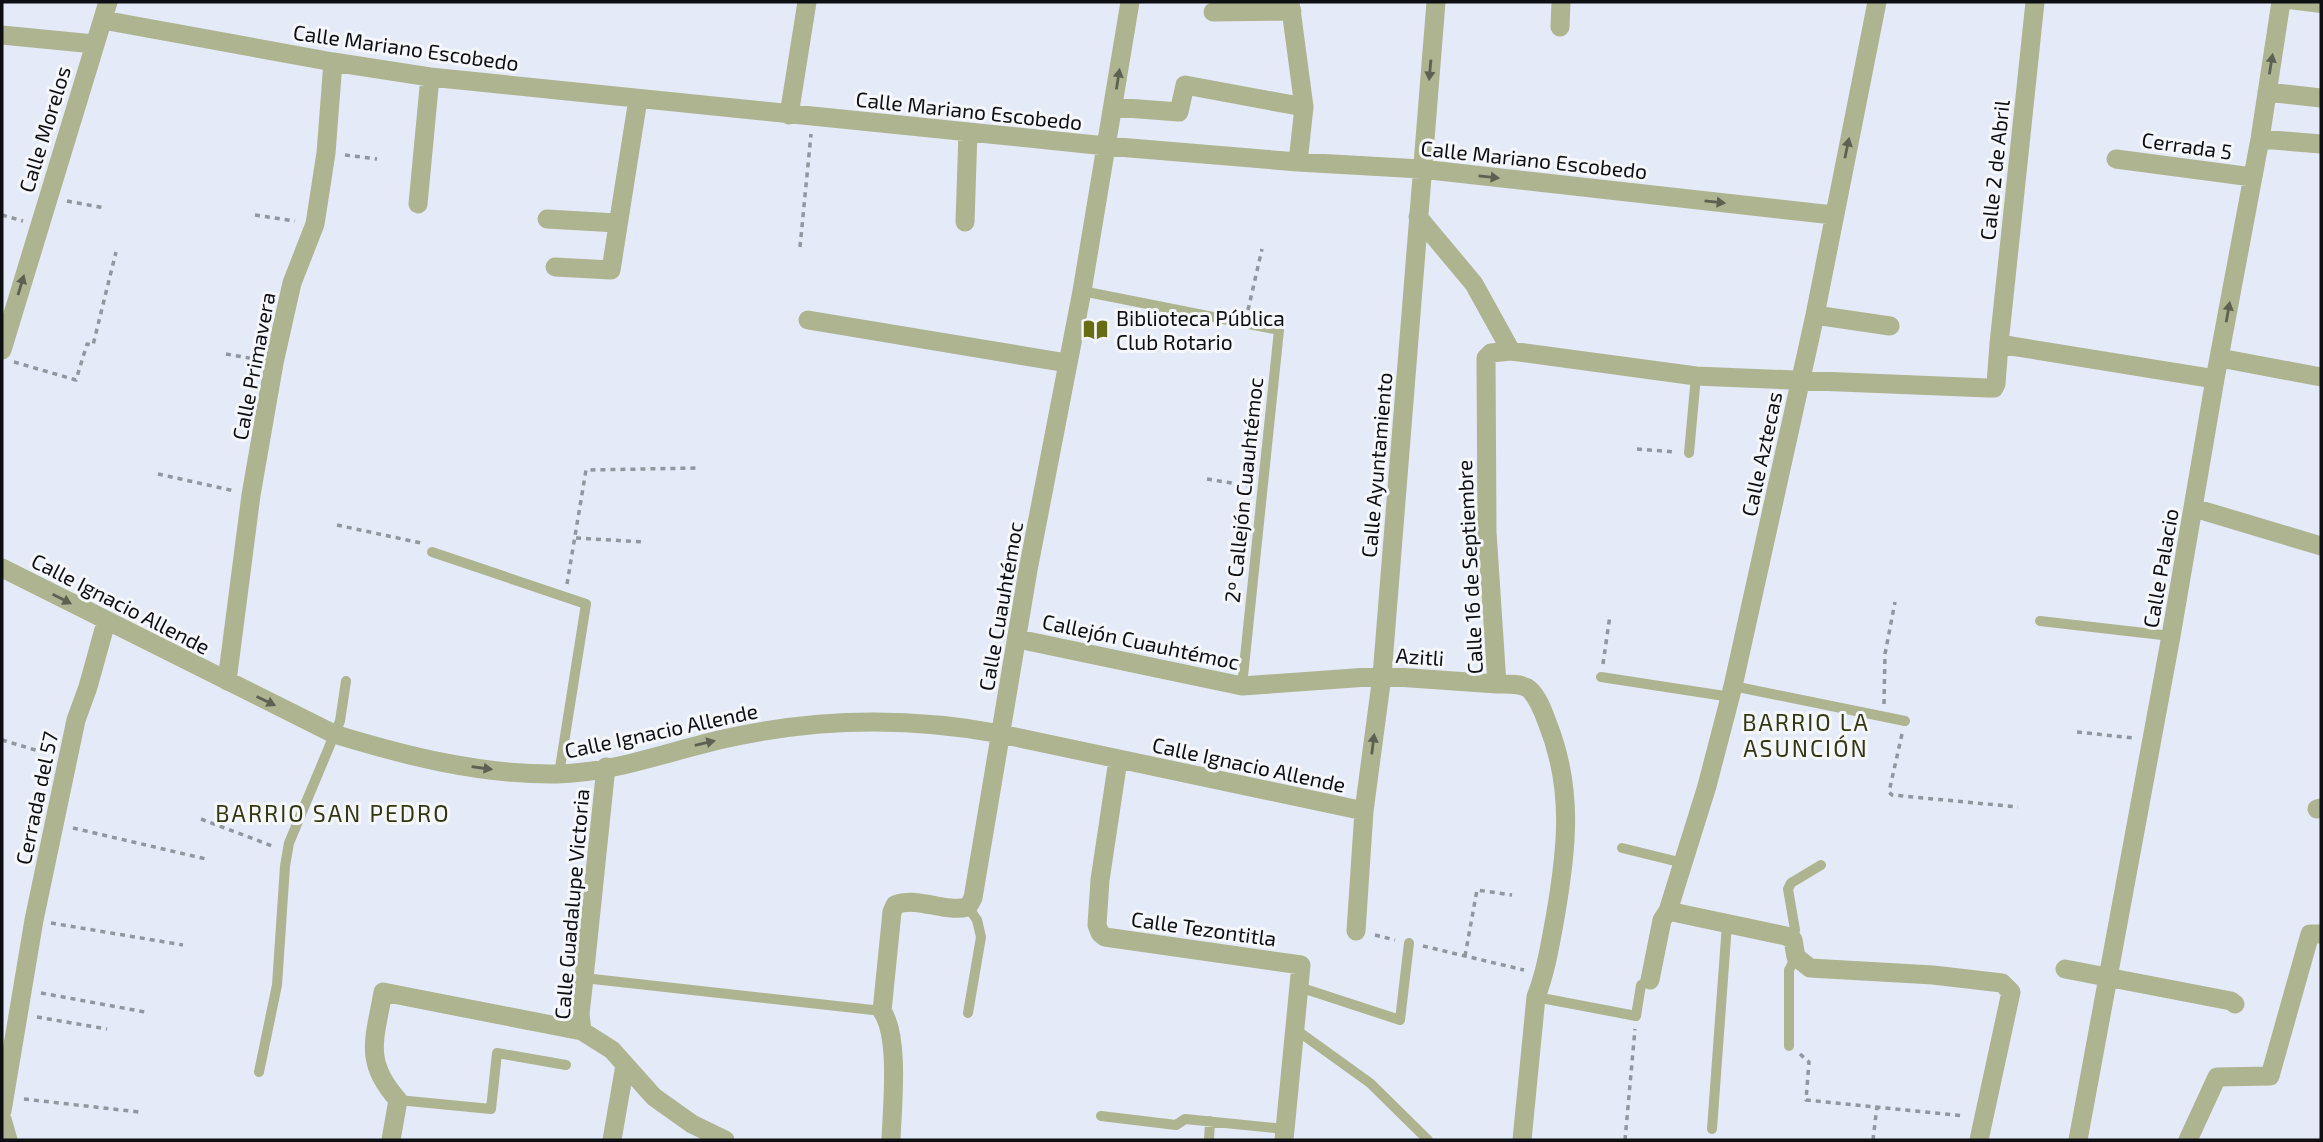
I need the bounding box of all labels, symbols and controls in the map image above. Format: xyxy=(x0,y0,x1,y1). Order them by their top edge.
street label: Calle Mariano Escobedo xyxy=(292,19,520,75)
one-way arrow xyxy=(2266,53,2277,75)
one-way arrow xyxy=(1424,59,1435,81)
street label: Calle Morelos xyxy=(13,63,75,195)
one-way arrow xyxy=(1113,68,1124,90)
street label: Calle Mariano Escobedo xyxy=(855,86,1083,134)
street label: Calle 2 de Abril xyxy=(1974,98,2014,241)
street label: Cerrada 5 xyxy=(2140,126,2234,164)
street label: Calle Mariano Escobedo xyxy=(1420,135,1648,183)
one-way arrow xyxy=(1842,137,1853,159)
one-way arrow xyxy=(1478,171,1500,182)
one-way arrow xyxy=(1704,197,1726,208)
one-way arrow xyxy=(17,274,27,295)
street label: Calle Primavera xyxy=(226,290,280,442)
one-way arrow xyxy=(2223,301,2234,323)
place label: Biblioteca Pública Club Rotario xyxy=(1116,305,1285,354)
library icon: Biblioteca Pública Club Rotario xyxy=(1082,315,1110,343)
street label: Calle Ayuntamiento xyxy=(1355,371,1397,559)
street label: 2º Callejón Cuauhtémoc xyxy=(1219,376,1268,604)
street label: Calle Aztecas xyxy=(1736,389,1786,519)
street label: Calle 16 de Septiembre xyxy=(1451,459,1487,675)
street label: Calle Palacio xyxy=(2137,506,2183,630)
street label: Calle Cuauhtémoc xyxy=(973,519,1027,693)
street label: Calle Ignacio Allende xyxy=(28,547,214,659)
one-way arrow xyxy=(53,593,73,605)
street label: Callejón Cuauhtémoc xyxy=(1040,608,1242,675)
street label: Azitli xyxy=(1395,642,1445,670)
one-way arrow xyxy=(256,695,276,706)
street label: Calle Ignacio Allende xyxy=(562,697,760,763)
district label: BARRIO LA ASUNCIÓN xyxy=(1742,708,1870,762)
street label: Cerrada del 57 xyxy=(10,729,62,867)
street label: Calle Ignacio Allende xyxy=(1150,731,1348,797)
one-way arrow xyxy=(1368,732,1379,754)
one-way arrow xyxy=(694,737,716,748)
one-way arrow xyxy=(471,763,493,774)
street label: Calle Guadalupe Victoria xyxy=(548,788,594,1020)
district label: BARRIO SAN PEDRO xyxy=(215,799,451,827)
street label: Calle Tezontitla xyxy=(1130,905,1278,951)

